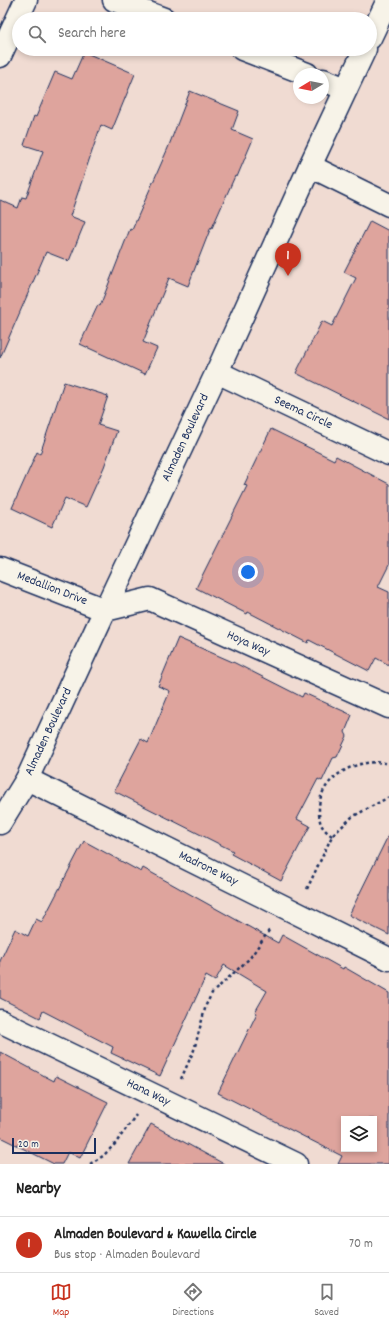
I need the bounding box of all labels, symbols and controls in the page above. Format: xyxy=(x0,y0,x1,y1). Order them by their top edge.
search box xyxy=(12,12,377,56)
icon: search xyxy=(26,23,48,45)
text: Search here xyxy=(58,23,126,45)
north arrow xyxy=(293,68,329,104)
pin: 1 xyxy=(275,243,301,276)
street label: Almaden Boulevard xyxy=(157,391,215,485)
street label: Seema Circle xyxy=(271,391,336,435)
your location xyxy=(238,562,258,582)
street label: Medallion Drive xyxy=(14,567,90,611)
street label: Hoya Way xyxy=(223,626,273,662)
street label: Almaden Boulevard xyxy=(20,685,78,779)
street label: Madrone Way xyxy=(175,846,242,892)
street label: Hana Way xyxy=(123,1074,174,1112)
map controls xyxy=(341,1116,377,1152)
button: layers xyxy=(341,1116,377,1152)
scale bar xyxy=(12,1136,96,1155)
text: 20 m xyxy=(18,1137,39,1153)
text: Nearby xyxy=(16,1178,60,1202)
text: Almaden Boulevard & Kawella Circle xyxy=(54,1224,257,1246)
text: 1 xyxy=(28,1235,30,1254)
text: 70 m xyxy=(349,1235,373,1254)
text: Bus stop · Almaden Boulevard xyxy=(54,1246,200,1265)
tab: Map xyxy=(50,1281,72,1321)
tab: Directions xyxy=(172,1281,214,1321)
tab: Saved xyxy=(314,1281,339,1321)

